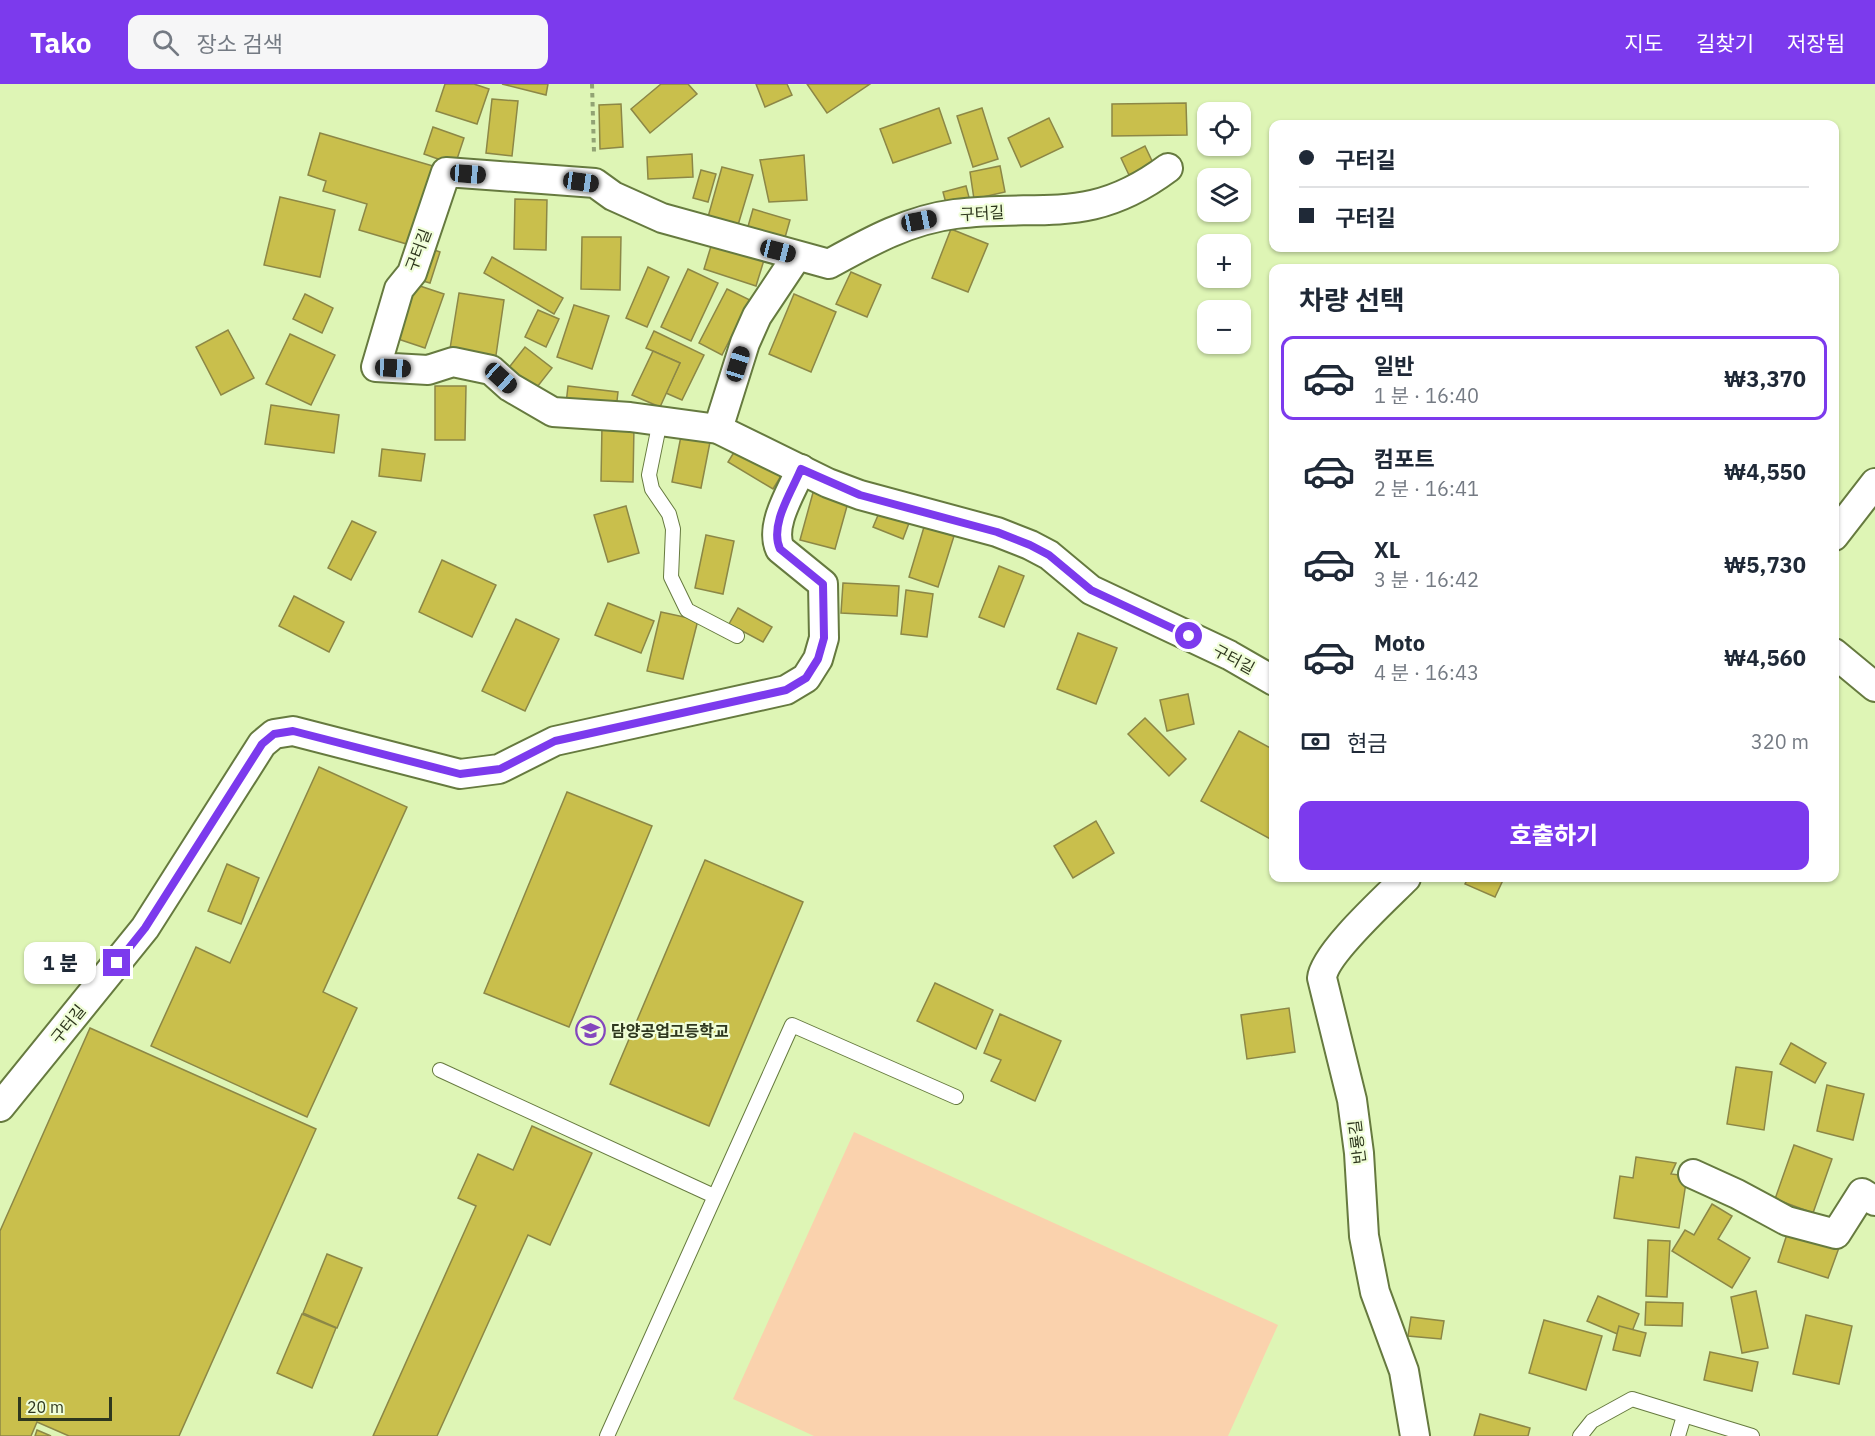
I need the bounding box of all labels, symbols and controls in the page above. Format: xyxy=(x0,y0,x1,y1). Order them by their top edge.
search box xyxy=(128,15,548,69)
text: Tako xyxy=(30,24,92,61)
icon: search xyxy=(149,26,182,59)
text: 장소 검색 xyxy=(197,29,283,58)
text: 지도 xyxy=(1624,29,1663,57)
text: 길찾기 xyxy=(1696,29,1754,57)
text: 저장됨 xyxy=(1787,29,1845,57)
map controls xyxy=(1197,102,1251,354)
button: locate xyxy=(1197,102,1251,156)
text: 구터길 xyxy=(1335,145,1396,174)
car xyxy=(449,164,487,184)
button: layers xyxy=(1197,168,1251,222)
car xyxy=(562,171,600,193)
street label: 구터길 xyxy=(959,202,1005,224)
text: 구터길 xyxy=(1335,203,1396,232)
car xyxy=(900,209,938,233)
street label: 구터길 xyxy=(401,226,435,274)
button: + xyxy=(1197,234,1251,288)
car xyxy=(758,238,798,264)
text: 차량 선택 xyxy=(1299,282,1405,317)
button: − xyxy=(1197,300,1251,354)
car xyxy=(724,344,752,384)
icon: car xyxy=(1302,351,1356,405)
text: 일반 xyxy=(1374,351,1414,380)
car xyxy=(375,358,411,378)
car xyxy=(482,359,520,397)
text: ₩3,370 xyxy=(1724,364,1806,393)
text: 1 분 · 16:40 xyxy=(1374,382,1479,409)
icon: car xyxy=(1302,444,1356,498)
text: 컴포트 xyxy=(1374,444,1435,473)
text: ₩4,550 xyxy=(1724,457,1806,486)
text: 2 분 · 16:41 xyxy=(1374,475,1479,502)
text: XL xyxy=(1374,535,1400,564)
icon: car xyxy=(1302,537,1356,591)
text: ₩5,730 xyxy=(1724,550,1806,579)
text: 3 분 · 16:42 xyxy=(1374,566,1479,593)
route start xyxy=(1175,622,1202,649)
text: Moto xyxy=(1374,628,1425,657)
icon: car xyxy=(1302,630,1356,684)
street label: 구터길 xyxy=(1210,640,1258,678)
text: ₩4,560 xyxy=(1724,643,1806,672)
text: 4 분 · 16:43 xyxy=(1374,659,1479,686)
icon: cash xyxy=(1299,725,1332,758)
text: 현금 xyxy=(1347,728,1387,757)
text: 320 m xyxy=(1751,728,1809,755)
button: 호출하기 xyxy=(1299,801,1809,870)
callout: 1 분 xyxy=(24,942,96,984)
text: 1 분 xyxy=(42,949,78,976)
route end xyxy=(103,949,130,976)
street label: 구터길 xyxy=(46,1001,90,1047)
school or university icon: 담양공업고등학교 xyxy=(574,1015,606,1047)
place label: 담양공업고등학교 xyxy=(611,1021,729,1041)
street label: 반룡길 xyxy=(1344,1119,1370,1165)
scale bar xyxy=(18,1394,112,1422)
text: 20 m xyxy=(27,1397,64,1417)

